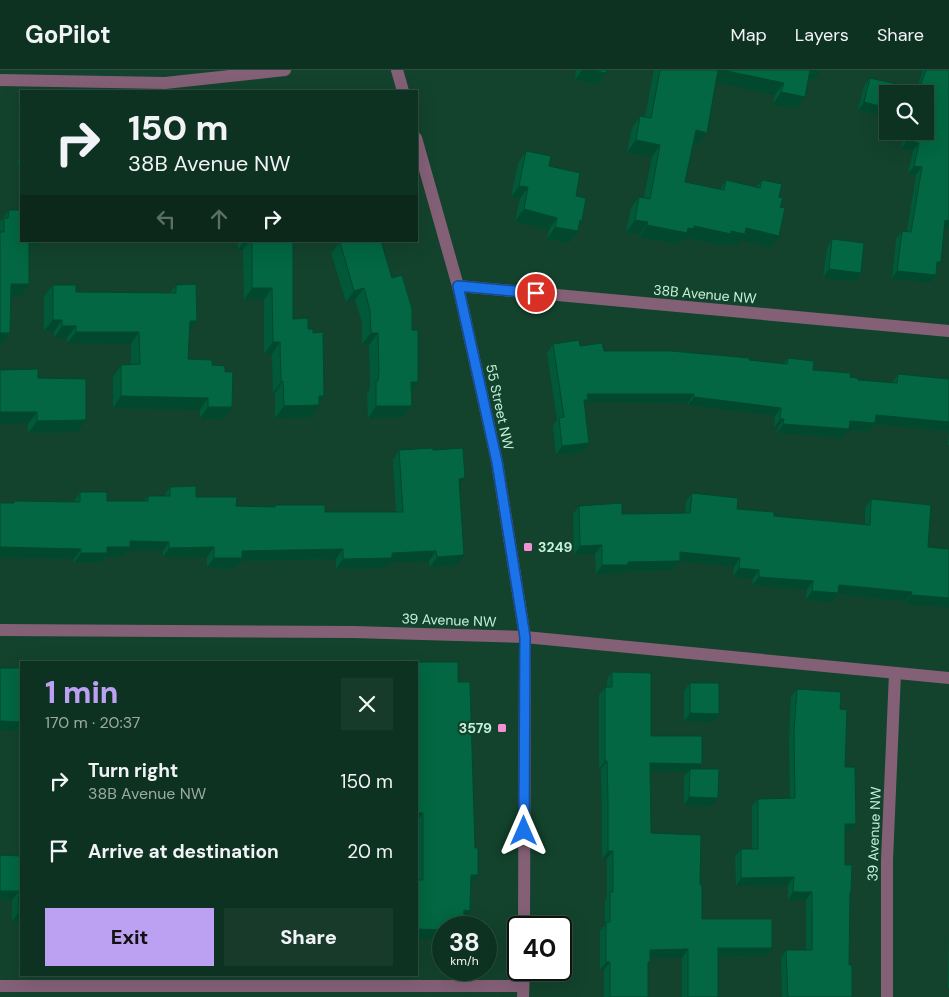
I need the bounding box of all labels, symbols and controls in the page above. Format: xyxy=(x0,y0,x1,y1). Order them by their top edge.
text: GoPilot xyxy=(25,19,111,50)
text: Map xyxy=(731,23,767,47)
text: Layers xyxy=(795,23,849,47)
text: Share xyxy=(877,23,924,47)
map controls xyxy=(879,85,934,140)
button: search xyxy=(879,85,934,140)
text: 150 m xyxy=(128,105,228,151)
icon: right xyxy=(45,110,110,175)
text: 38B Avenue NW xyxy=(128,149,291,178)
icon: left xyxy=(152,205,180,233)
icon: ahead xyxy=(205,205,233,233)
icon: right xyxy=(258,205,286,233)
pin xyxy=(515,272,557,314)
icon: arrive xyxy=(522,279,550,307)
street label: 38B Avenue NW xyxy=(653,281,758,308)
street label: 55 Street NW xyxy=(482,362,518,452)
place label: 3249 xyxy=(538,538,573,556)
marker: 3249 xyxy=(522,541,534,553)
street label: 39 Avenue NW xyxy=(401,609,497,631)
text: 1 min xyxy=(45,673,118,712)
button: close xyxy=(341,678,393,730)
text: 170 m · 20:37 xyxy=(45,712,140,733)
place label: 3579 xyxy=(459,719,492,737)
marker: 3579 xyxy=(496,722,508,734)
text: Turn right xyxy=(88,758,178,783)
icon: right xyxy=(45,767,73,795)
text: 150 m xyxy=(341,769,393,794)
text: 38B Avenue NW xyxy=(88,783,206,804)
street label: 39 Avenue NW xyxy=(863,786,885,882)
position arrow xyxy=(497,804,549,856)
icon: arrive xyxy=(45,837,73,865)
text: Arrive at destination xyxy=(88,839,279,864)
text: 20 m xyxy=(347,839,393,864)
button: Exit xyxy=(45,908,214,966)
button: Share xyxy=(224,908,393,966)
speed limit sign: 40 xyxy=(507,916,572,981)
text: 38 xyxy=(449,926,480,959)
text: km/h xyxy=(450,953,479,969)

